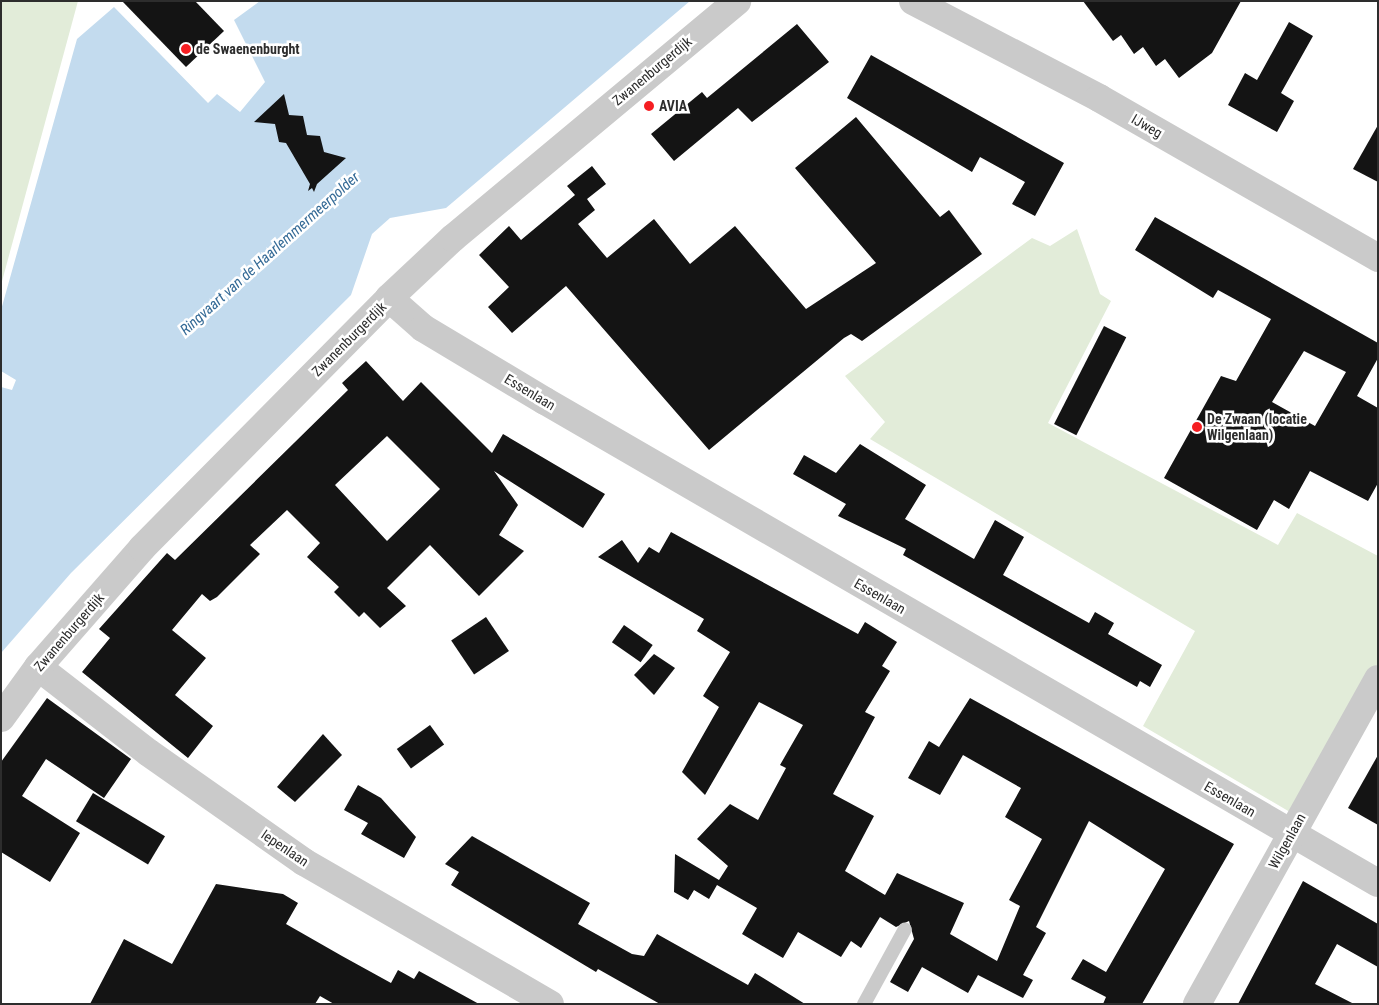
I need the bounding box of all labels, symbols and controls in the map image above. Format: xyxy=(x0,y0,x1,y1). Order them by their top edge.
street label: Zwanenburgerdijk xyxy=(609,33,695,109)
place label: de Swaenenburght xyxy=(196,41,300,57)
marker: de Swaenenburght xyxy=(180,43,192,55)
place label: AVIA xyxy=(659,98,687,114)
marker: AVIA xyxy=(643,100,655,112)
street label: IJweg xyxy=(1129,111,1165,141)
water label: Ringvaart van de Haarlemmermeerpolder xyxy=(177,169,363,339)
street label: Zwanenburgerdijk xyxy=(308,298,390,380)
street label: Essenlaan xyxy=(501,370,559,414)
place label: De Zwaan (locatie Wilgenlaan) xyxy=(1207,411,1307,444)
marker: De Zwaan (locatie Wilgenlaan) xyxy=(1191,421,1203,433)
street label: Essenlaan xyxy=(851,575,909,617)
street label: Zwanenburgerdijk xyxy=(30,589,108,675)
street label: Essenlaan xyxy=(1201,778,1259,820)
street label: Wilgenlaan xyxy=(1265,810,1309,872)
street label: Iepenlaan xyxy=(258,826,312,870)

